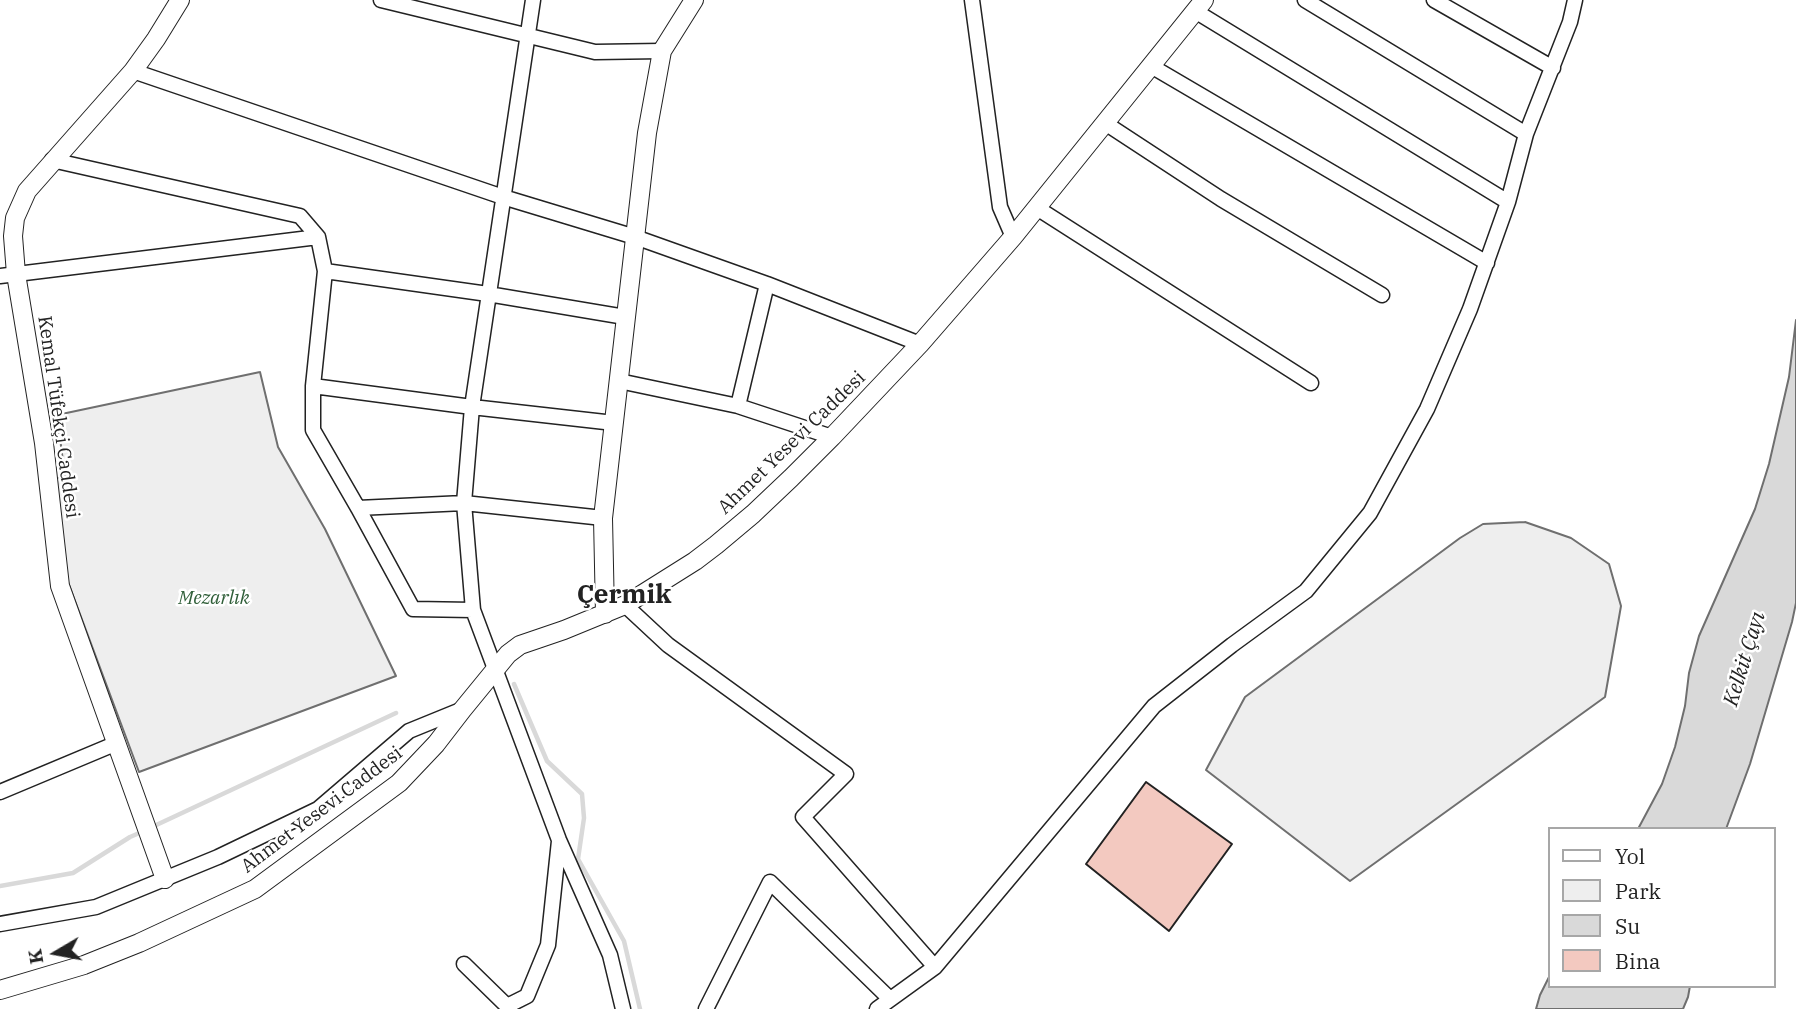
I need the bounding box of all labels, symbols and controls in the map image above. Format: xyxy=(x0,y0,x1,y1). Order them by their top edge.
street label: Kemal Tüfekçi Caddesi xyxy=(33,314,83,520)
street label: Ahmet Yesevi Caddesi xyxy=(714,367,870,519)
district label: Çermik xyxy=(577,579,671,611)
park label: Mezarlık xyxy=(178,588,250,610)
water label: Kelkit Çayı xyxy=(1719,609,1771,709)
street label: Ahmet Yesevi Caddesi xyxy=(237,742,407,878)
legend xyxy=(1548,827,1775,988)
text: Yol xyxy=(1615,842,1645,870)
text: Park xyxy=(1615,877,1661,905)
text: Su xyxy=(1615,912,1640,940)
north arrow xyxy=(21,918,91,988)
text: K xyxy=(22,947,48,966)
text: Bina xyxy=(1615,947,1661,975)

